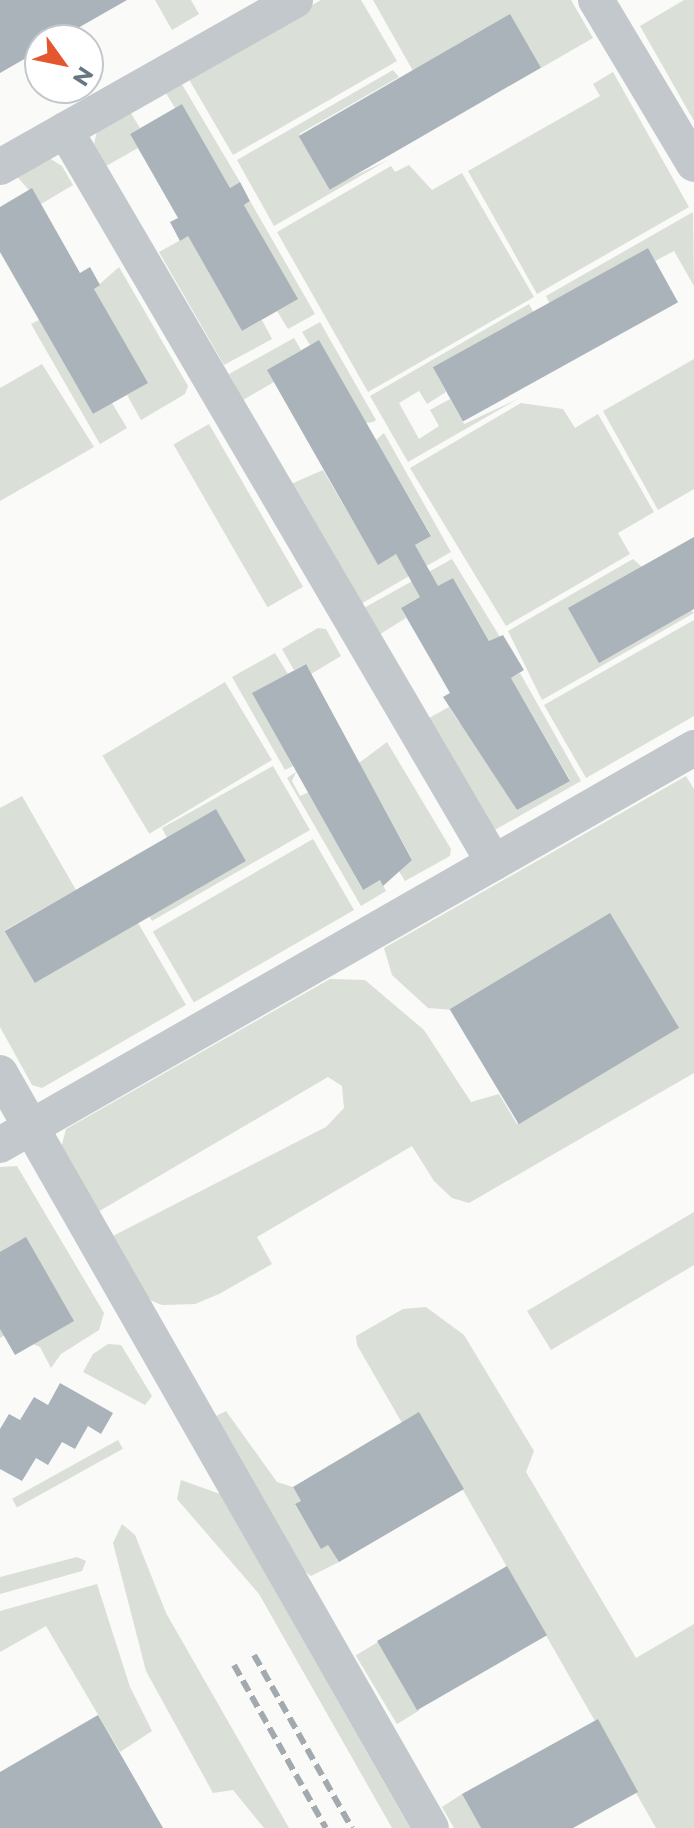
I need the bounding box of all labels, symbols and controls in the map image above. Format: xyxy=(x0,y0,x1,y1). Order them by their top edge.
north arrow xyxy=(24,24,104,104)
text: N xyxy=(67,61,99,91)

